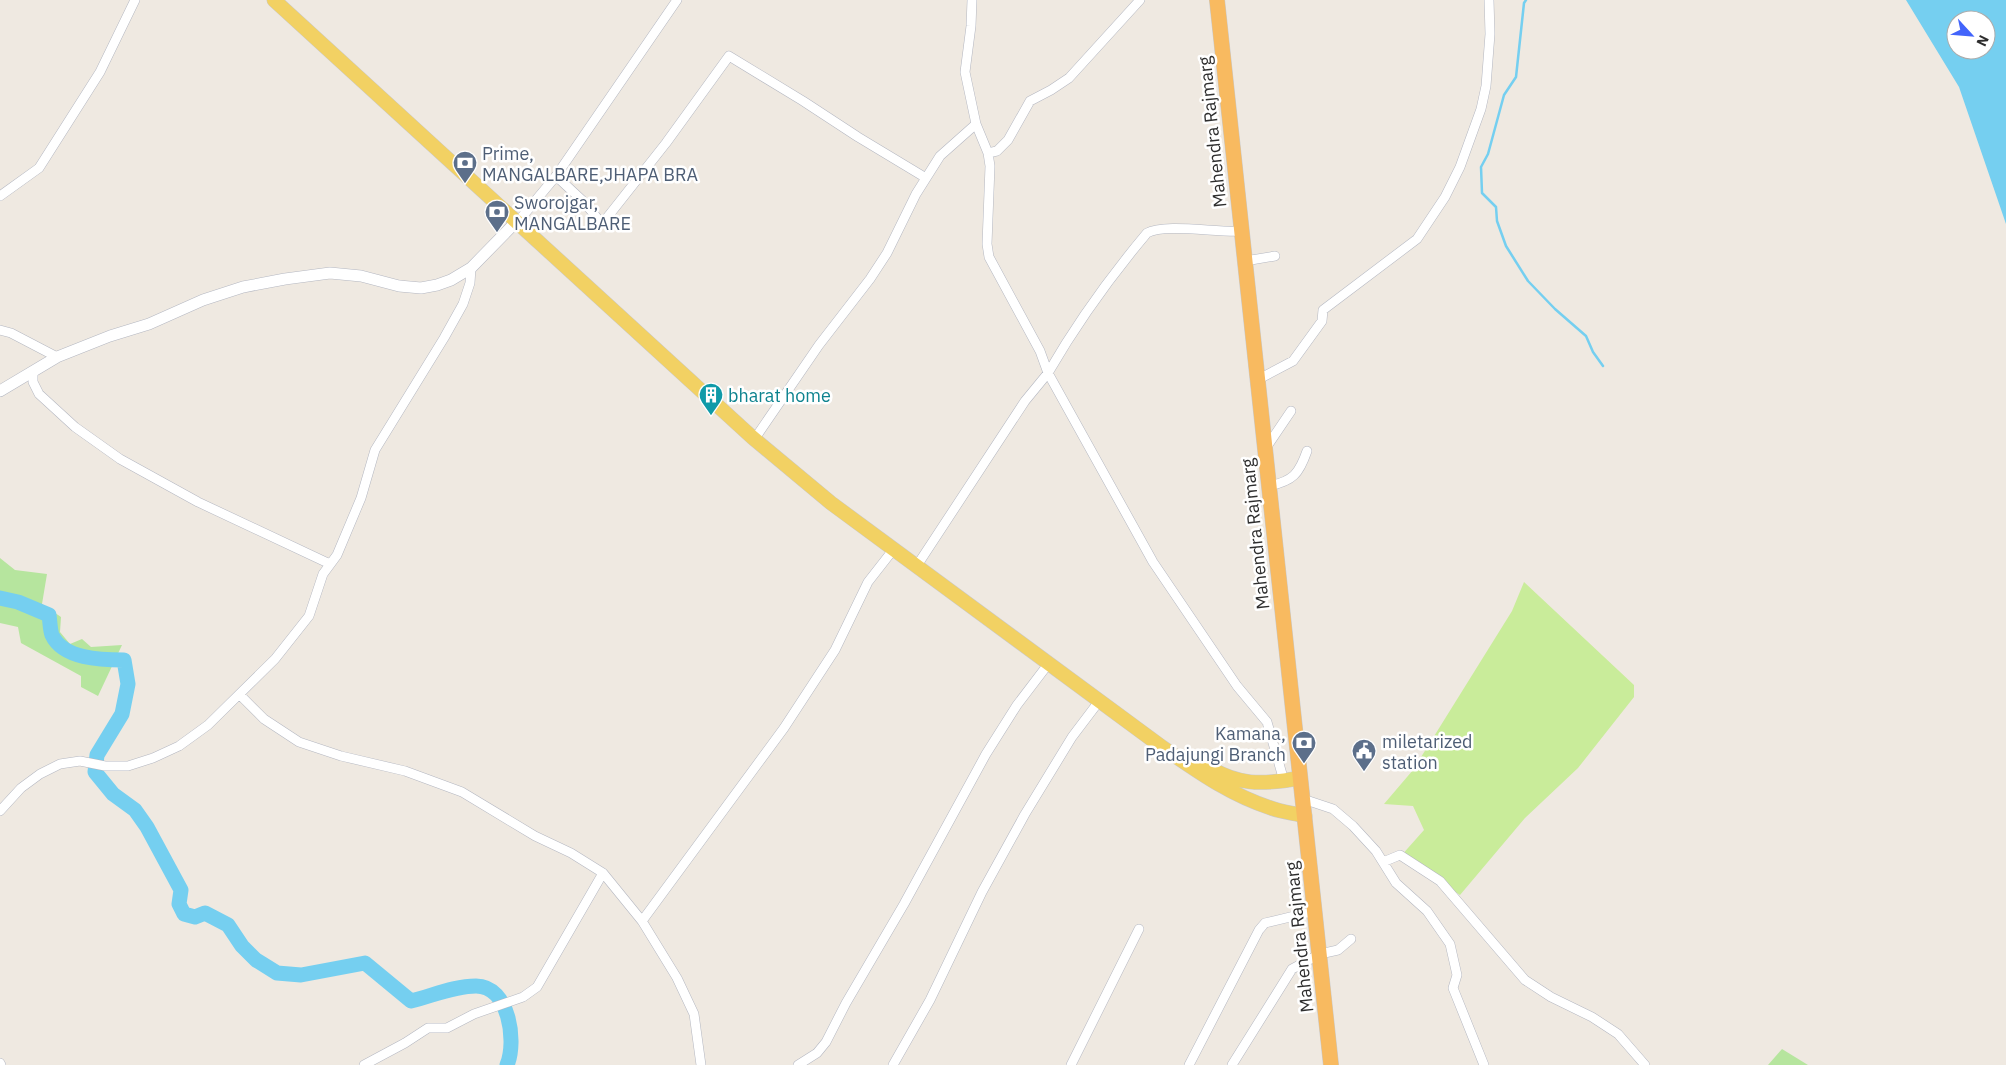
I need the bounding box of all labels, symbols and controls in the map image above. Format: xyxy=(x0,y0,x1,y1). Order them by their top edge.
north arrow xyxy=(1946,10,1996,60)
text: N xyxy=(1972,32,1993,49)
street label: Mahendra Rajmarg xyxy=(1193,55,1231,209)
place label: Prime, MANGALBARE,JHAPA BRA xyxy=(482,142,699,186)
bank icon: Prime, MANGALBARE,JHAPA BRA xyxy=(452,150,478,184)
place label: Sworojgar, MANGALBARE xyxy=(514,191,631,235)
bank icon: Sworojgar, MANGALBARE xyxy=(484,199,510,233)
building icon: bharat home xyxy=(698,382,724,416)
place label: bharat home xyxy=(728,384,831,407)
street label: Mahendra Rajmarg xyxy=(1236,457,1274,611)
place label: Kamana, Padajungi Branch xyxy=(1145,722,1286,766)
bank icon: Kamana, Padajungi Branch xyxy=(1291,730,1317,764)
place label: miletarized station xyxy=(1382,730,1473,774)
public building icon: miletarized station xyxy=(1351,738,1377,772)
street label: Mahendra Rajmarg xyxy=(1280,860,1318,1014)

